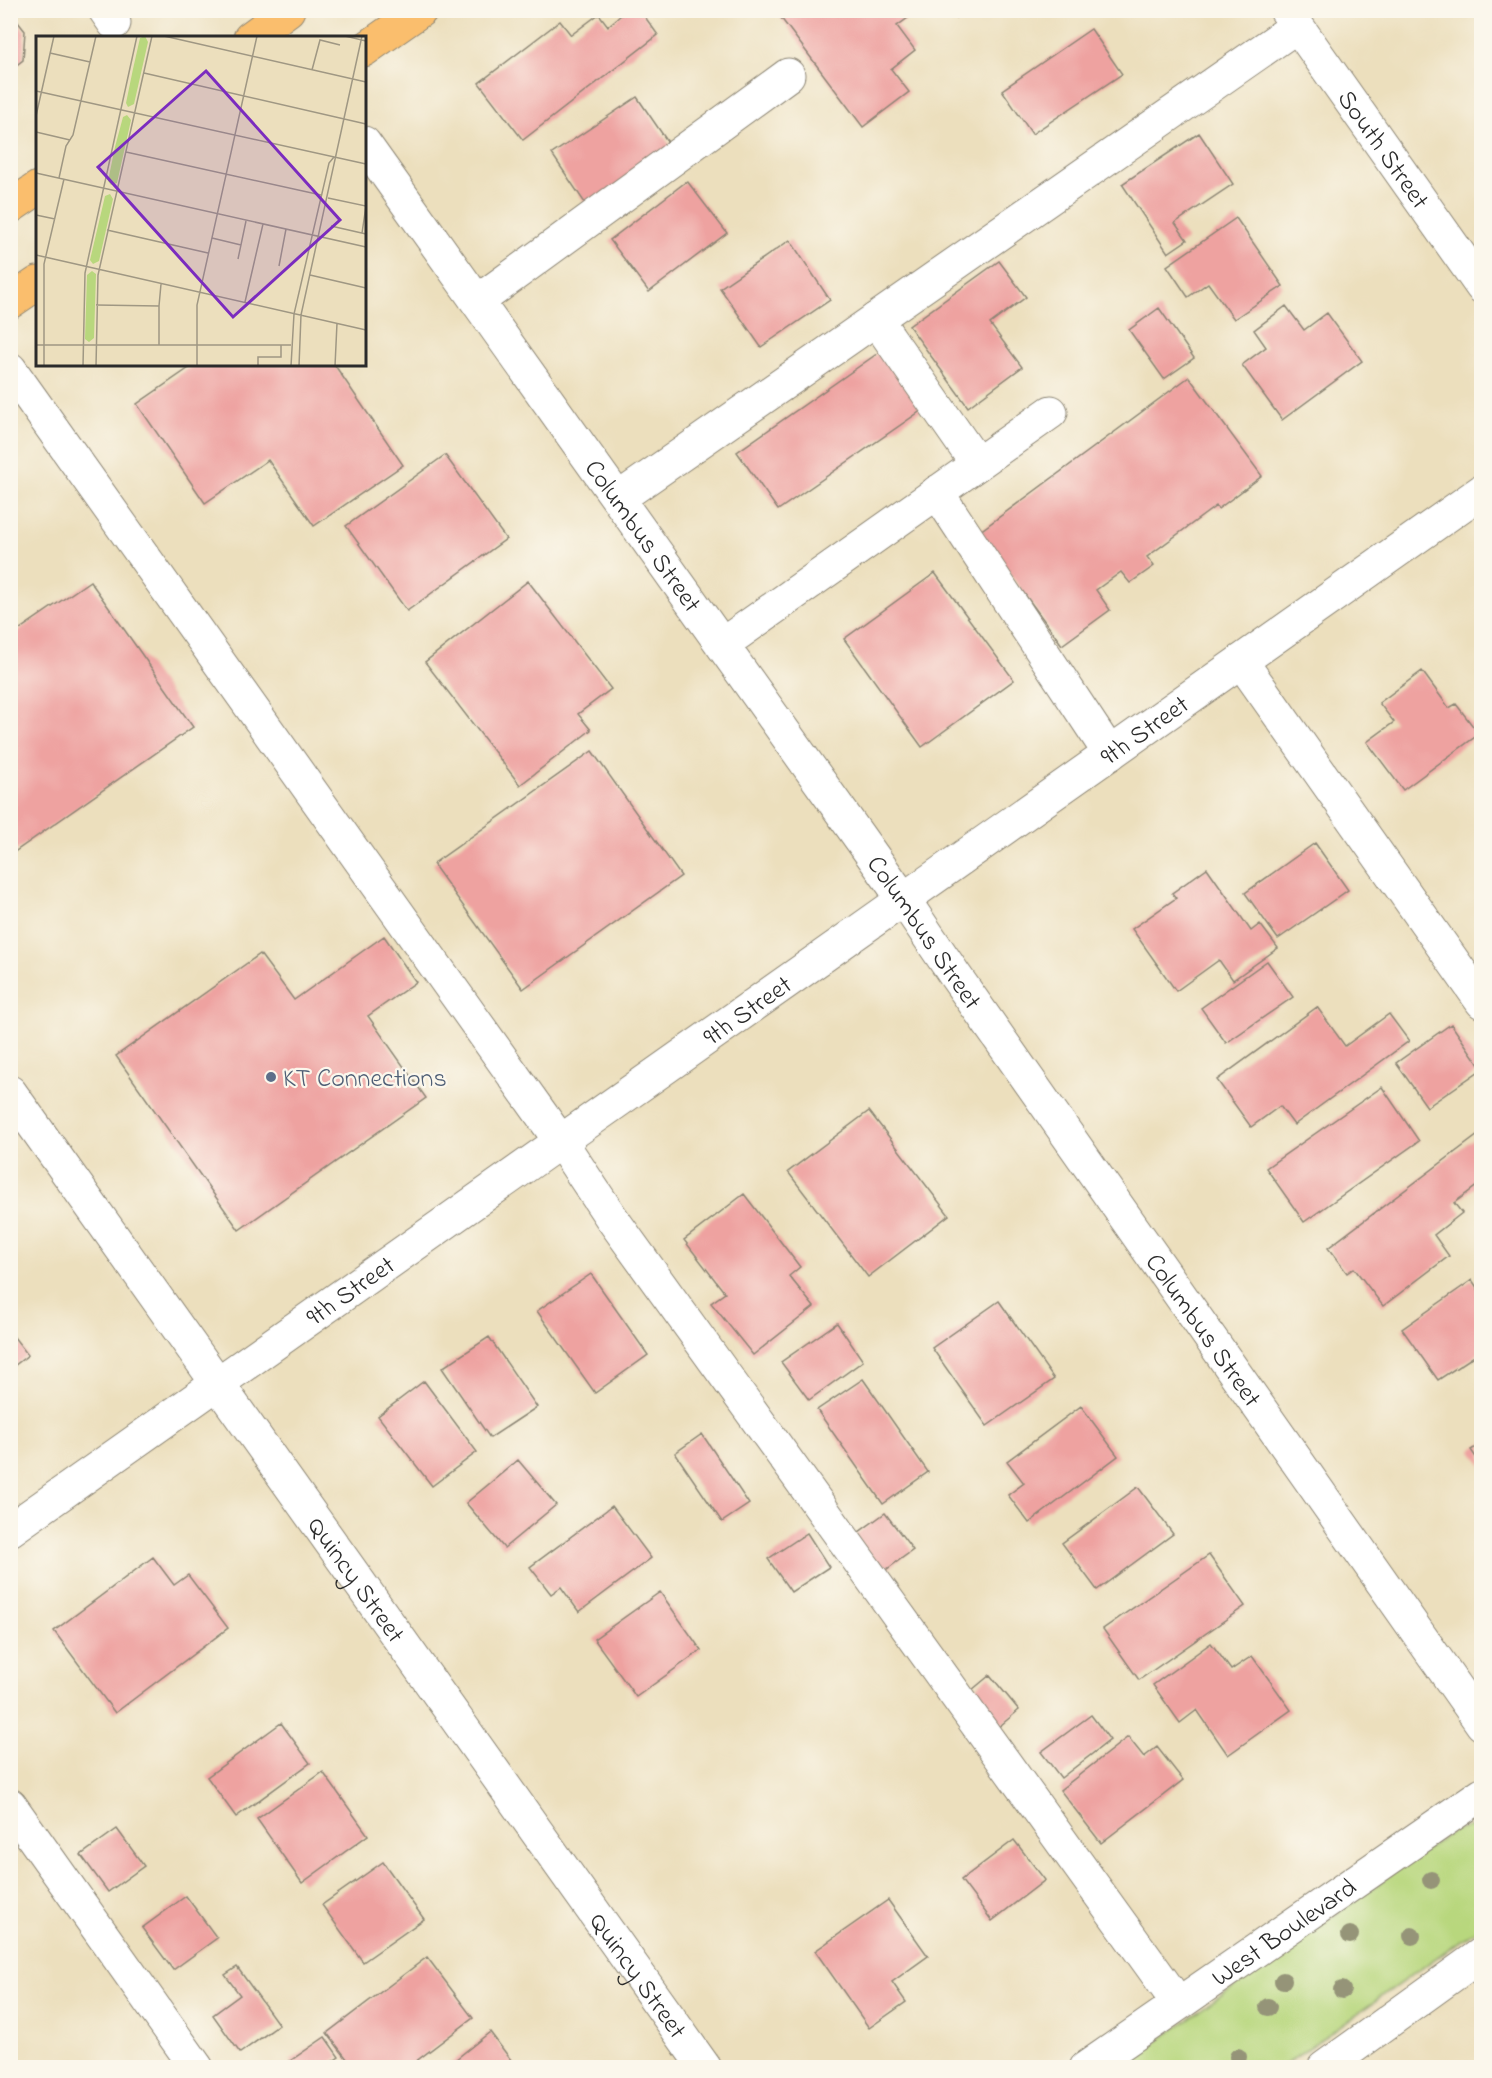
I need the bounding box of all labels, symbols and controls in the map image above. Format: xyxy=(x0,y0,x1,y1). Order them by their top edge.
inset map xyxy=(36,36,366,366)
street label: South Street xyxy=(1326,83,1437,218)
street label: Columbus Street xyxy=(574,453,709,622)
street label: 9th Street xyxy=(1093,687,1198,777)
street label: Columbus Street xyxy=(856,848,990,1019)
street label: 9th Street xyxy=(696,968,801,1057)
place label: KT Connections xyxy=(283,1061,447,1099)
marker: KT Connections xyxy=(264,1070,278,1084)
street label: Columbus Street xyxy=(1134,1247,1269,1416)
street label: 9th Street xyxy=(299,1248,404,1337)
street label: Quincy Street xyxy=(296,1510,413,1652)
street label: West Boulevard xyxy=(1205,1870,1366,1998)
street label: Quincy Street xyxy=(578,1906,695,2048)

